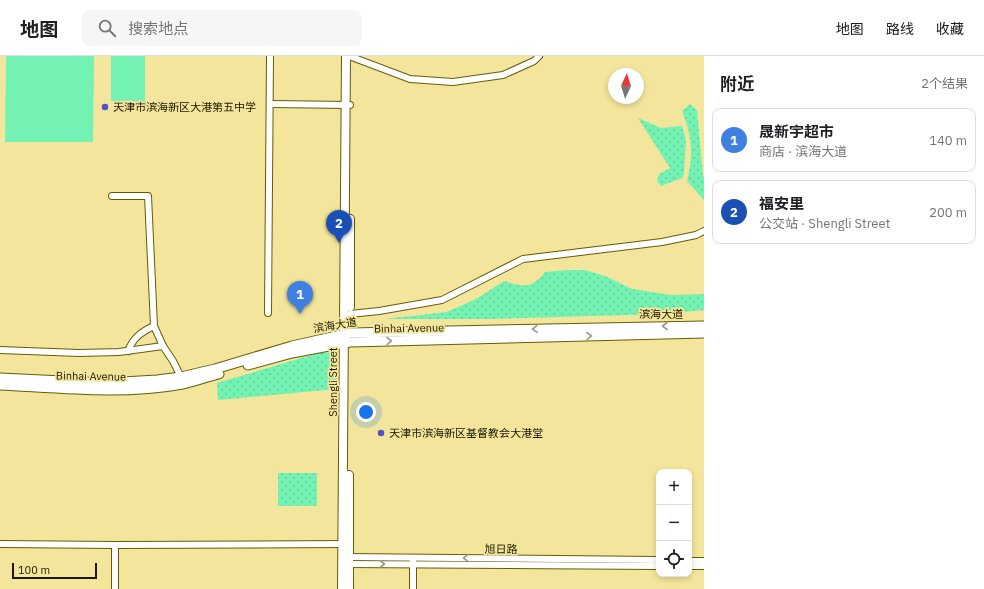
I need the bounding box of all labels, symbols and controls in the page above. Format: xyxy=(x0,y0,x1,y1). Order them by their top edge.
search box xyxy=(82,10,362,46)
text: 地图 xyxy=(20,17,58,41)
icon: search xyxy=(96,17,118,39)
text: 搜索地点 xyxy=(128,19,188,38)
text: 地图 xyxy=(836,20,864,38)
text: 路线 xyxy=(886,20,914,38)
text: 收藏 xyxy=(936,20,964,38)
north arrow xyxy=(608,68,644,104)
text: 附近 xyxy=(720,73,754,95)
text: 2个结果 xyxy=(921,75,968,92)
place label: 天津市滨海新区大港第五中学 xyxy=(113,100,256,114)
marker: 天津市滨海新区大港第五中学 xyxy=(100,102,110,112)
text: 晟新宇超市 xyxy=(759,122,834,141)
text: 1 xyxy=(730,132,738,149)
text: 140 m xyxy=(929,132,967,149)
text: 商店 · 滨海大道 xyxy=(759,143,847,160)
text: 福安里 xyxy=(759,194,804,213)
text: 2 xyxy=(730,204,738,221)
text: 200 m xyxy=(929,204,967,221)
pin: 2 xyxy=(326,210,352,243)
text: 公交站 · Shengli Street xyxy=(759,215,890,232)
pin: 1 xyxy=(287,281,313,314)
street label: 滨海大道 xyxy=(639,307,683,321)
street label: 滨海大道 xyxy=(312,315,358,335)
street label: Binhai Avenue xyxy=(374,320,444,336)
one-way arrow xyxy=(662,322,668,330)
one-way arrow xyxy=(532,324,538,333)
one-way arrow xyxy=(586,332,592,340)
one-way arrow xyxy=(386,337,392,345)
street label: Shengli Street xyxy=(326,347,340,417)
street label: Binhai Avenue xyxy=(56,368,126,384)
your location xyxy=(356,402,376,422)
place label: 天津市滨海新区基督教会大港堂 xyxy=(389,426,543,440)
marker: 天津市滨海新区基督教会大港堂 xyxy=(376,428,386,438)
map controls xyxy=(656,469,692,577)
button: + xyxy=(656,469,692,505)
button: − xyxy=(656,505,692,541)
button: locate xyxy=(656,541,692,577)
street label: 旭日路 xyxy=(484,542,518,556)
one-way arrow xyxy=(463,554,469,563)
one-way arrow xyxy=(379,560,385,568)
scale bar xyxy=(12,561,97,580)
text: 100 m xyxy=(18,563,50,577)

